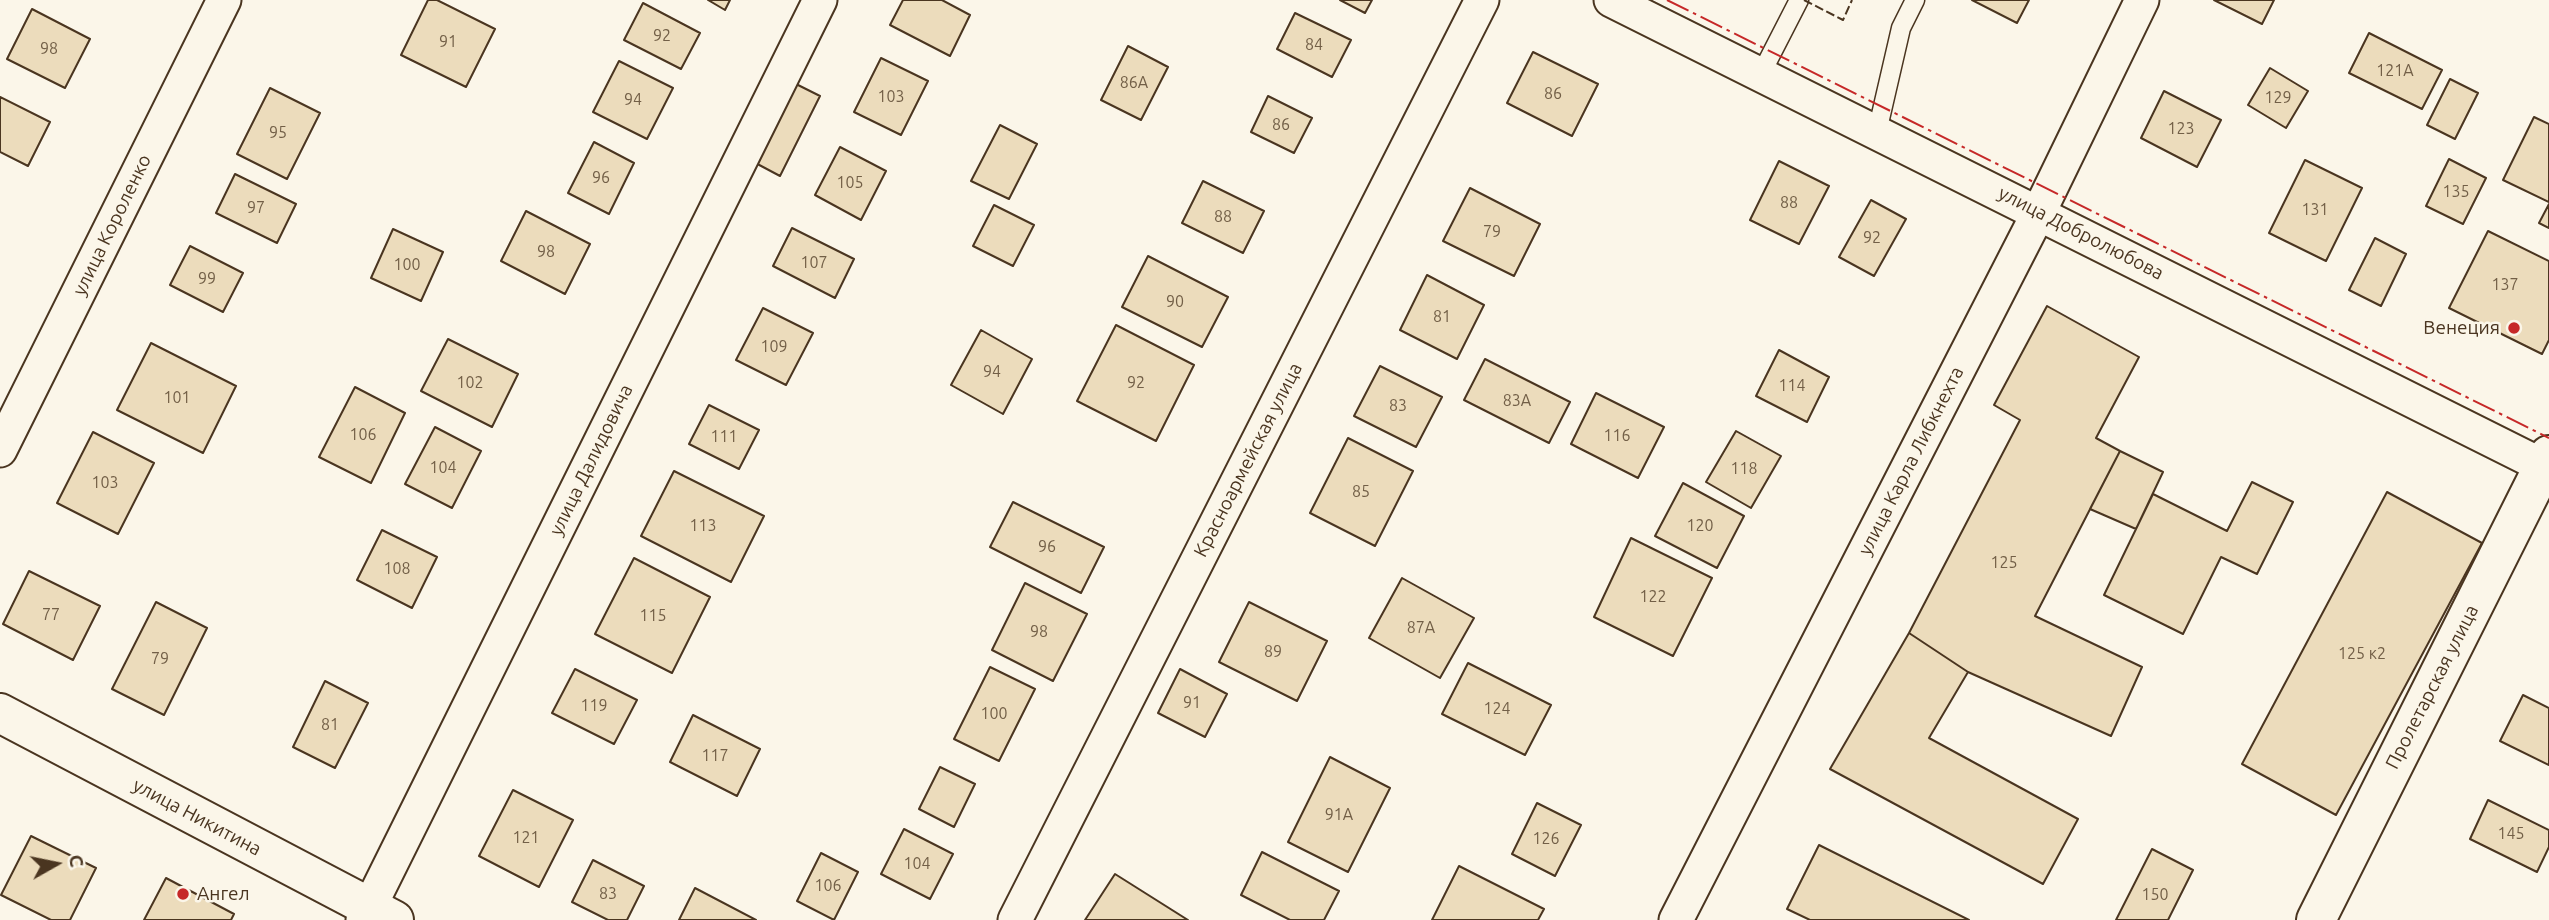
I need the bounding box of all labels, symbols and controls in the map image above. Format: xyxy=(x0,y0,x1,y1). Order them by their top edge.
house number: 92 xyxy=(653,26,671,46)
house number: 91 xyxy=(439,32,457,52)
house number: 84 xyxy=(1305,35,1323,55)
house number: 98 xyxy=(40,39,58,59)
house number: 121А xyxy=(2376,61,2414,81)
house number: 86А xyxy=(1120,73,1148,93)
house number: 86 xyxy=(1544,84,1562,104)
house number: 103 xyxy=(877,87,905,107)
house number: 129 xyxy=(2264,88,2292,108)
house number: 94 xyxy=(624,90,642,110)
house number: 86 xyxy=(1272,115,1290,135)
house number: 123 xyxy=(2167,119,2195,139)
house number: 95 xyxy=(269,123,287,143)
street label: улица Короленко xyxy=(68,151,156,299)
house number: 96 xyxy=(592,168,610,188)
house number: 105 xyxy=(836,173,864,193)
street label: улица Добролюбова xyxy=(1994,181,2168,285)
house number: 135 xyxy=(2442,182,2470,202)
house number: 88 xyxy=(1780,193,1798,213)
house number: 97 xyxy=(247,198,265,218)
house number: 131 xyxy=(2301,200,2329,220)
house number: 88 xyxy=(1214,207,1232,227)
house number: 79 xyxy=(1483,222,1501,242)
house number: 92 xyxy=(1863,228,1881,248)
house number: 98 xyxy=(537,242,555,262)
house number: 107 xyxy=(800,253,828,273)
house number: 100 xyxy=(393,255,421,275)
house number: 99 xyxy=(198,269,216,289)
house number: 137 xyxy=(2491,275,2519,295)
house number: 90 xyxy=(1166,292,1184,312)
house number: 81 xyxy=(1433,307,1451,327)
place label: Венеция xyxy=(2423,317,2500,339)
marker: Венеция xyxy=(2506,320,2522,336)
house number: 109 xyxy=(760,337,788,357)
street label: Красноармейская улица xyxy=(1189,359,1307,561)
house number: 94 xyxy=(983,362,1001,382)
street label: улица Карла Либкнехта xyxy=(1853,363,1969,559)
house number: 102 xyxy=(456,373,484,393)
house number: 92 xyxy=(1127,373,1145,393)
house number: 114 xyxy=(1778,376,1806,396)
street label: улица Далидовича xyxy=(544,381,638,539)
house number: 101 xyxy=(163,388,191,408)
house number: 83А xyxy=(1503,391,1531,411)
house number: 83 xyxy=(1389,396,1407,416)
house number: 106 xyxy=(349,425,377,445)
house number: 116 xyxy=(1603,426,1631,446)
house number: 111 xyxy=(710,427,738,447)
house number: 104 xyxy=(429,458,457,478)
house number: 118 xyxy=(1730,459,1758,479)
house number: 103 xyxy=(91,473,119,493)
house number: 85 xyxy=(1352,482,1370,502)
house number: 113 xyxy=(689,516,717,536)
house number: 120 xyxy=(1686,516,1714,536)
house number: 96 xyxy=(1038,537,1056,557)
house number: 125 xyxy=(1990,553,2018,573)
house number: 108 xyxy=(383,559,411,579)
house number: 122 xyxy=(1639,587,1667,607)
street label: Пролетарская улица xyxy=(2381,601,2483,773)
house number: 77 xyxy=(42,605,60,625)
house number: 115 xyxy=(639,606,667,626)
house number: 87А xyxy=(1407,618,1435,638)
house number: 98 xyxy=(1030,622,1048,642)
house number: 89 xyxy=(1264,642,1282,662)
house number: 125 к2 xyxy=(2338,644,2386,664)
house number: 79 xyxy=(151,649,169,669)
house number: 91 xyxy=(1183,693,1201,713)
house number: 119 xyxy=(580,696,608,716)
house number: 124 xyxy=(1483,699,1511,719)
house number: 100 xyxy=(980,704,1008,724)
house number: 81 xyxy=(321,715,339,735)
house number: 117 xyxy=(701,746,729,766)
street label: улица Никитина xyxy=(129,774,265,860)
house number: 91А xyxy=(1325,805,1353,825)
house number: 145 xyxy=(2497,824,2525,844)
house number: 121 xyxy=(512,828,540,848)
north arrow xyxy=(21,829,91,899)
house number: 126 xyxy=(1532,829,1560,849)
text: С xyxy=(65,853,89,868)
house number: 104 xyxy=(903,854,931,874)
house number: 106 xyxy=(814,876,842,896)
place label: Ангел xyxy=(197,883,250,905)
house number: 83 xyxy=(599,884,617,904)
house number: 150 xyxy=(2141,885,2169,905)
marker: Ангел xyxy=(175,886,191,902)

